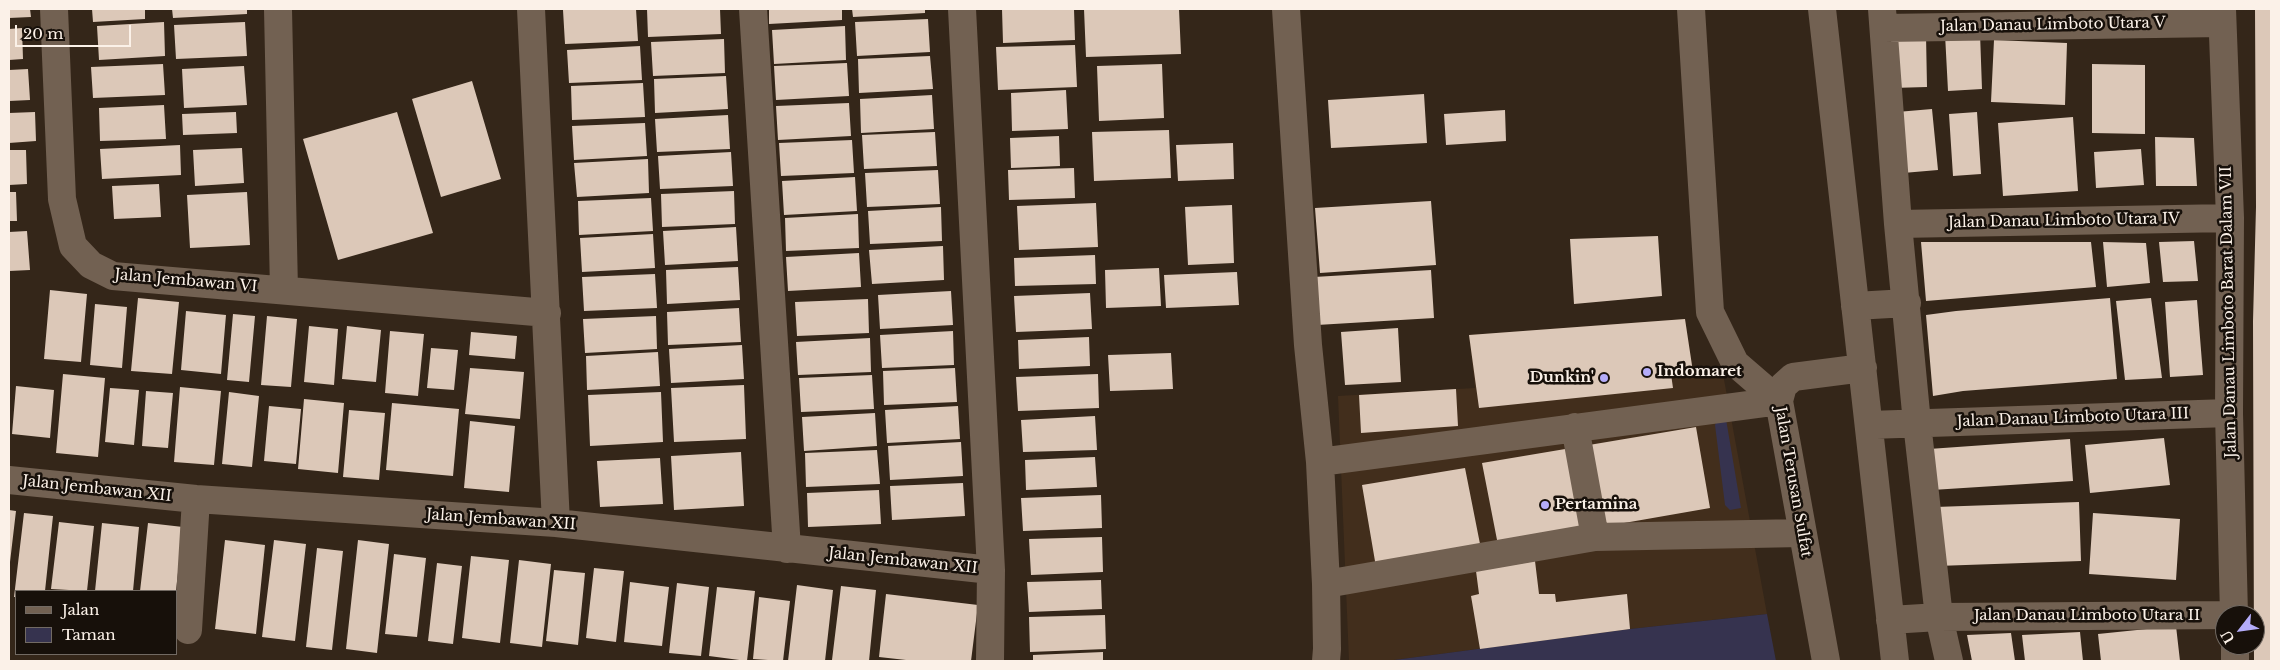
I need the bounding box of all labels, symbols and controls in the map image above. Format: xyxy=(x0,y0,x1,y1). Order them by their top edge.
street label: Jalan Danau Limboto Utara V xyxy=(1940,14,2166,36)
scale bar xyxy=(18,15,134,47)
text: 20 m xyxy=(23,24,63,43)
street label: Jalan Danau Limboto Barat Dalam VII xyxy=(2217,166,2241,458)
street label: Jalan Danau Limboto Utara IV xyxy=(1948,210,2180,232)
street label: Jalan Jembawan VI xyxy=(114,266,258,296)
place label: Indomaret xyxy=(1657,363,1742,381)
marker: Indomaret xyxy=(1641,366,1653,378)
place label: Dunkin' xyxy=(1530,369,1594,387)
marker: Dunkin' xyxy=(1598,372,1610,384)
street label: Jalan Terusan Sulfat xyxy=(1771,405,1815,559)
street label: Jalan Danau Limboto Utara III xyxy=(1957,405,2189,431)
street label: Jalan Jembawan XII xyxy=(22,472,172,506)
place label: Pertamina xyxy=(1555,496,1637,514)
marker: Pertamina xyxy=(1539,499,1551,511)
street label: Jalan Jembawan XII xyxy=(426,506,576,534)
street label: Jalan Jembawan XII xyxy=(828,544,978,578)
legend xyxy=(15,590,178,655)
text: Jalan xyxy=(62,600,99,619)
north arrow xyxy=(2215,605,2265,655)
street label: Jalan Danau Limboto Utara II xyxy=(1974,607,2200,625)
text: Taman xyxy=(62,625,116,644)
text: U xyxy=(2217,627,2239,647)

